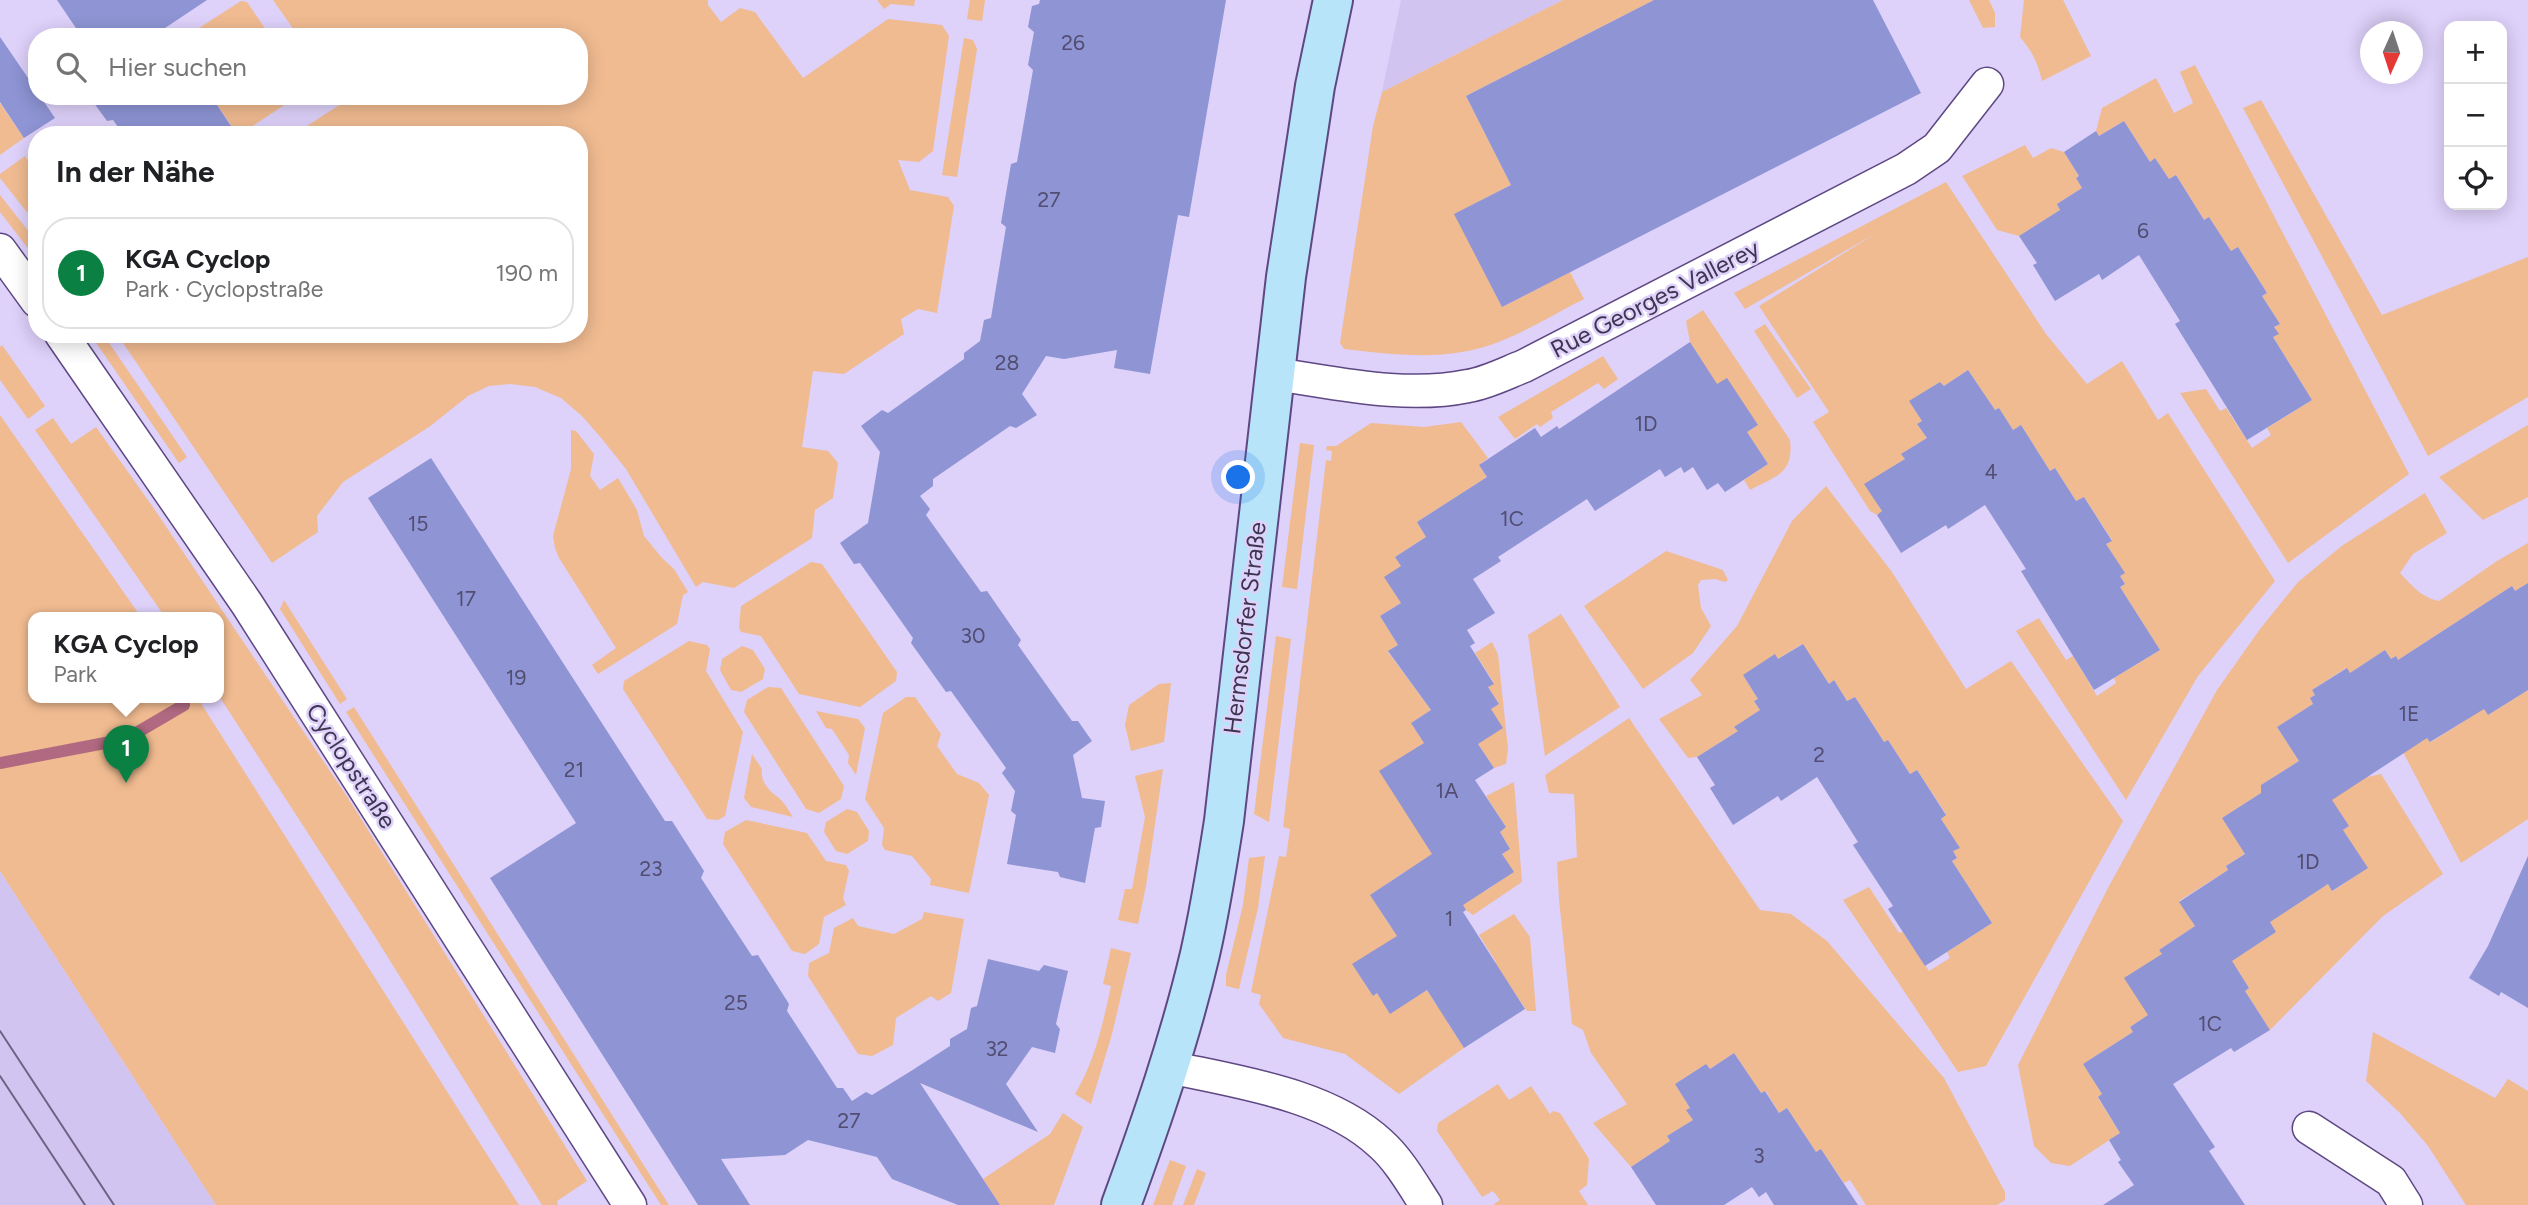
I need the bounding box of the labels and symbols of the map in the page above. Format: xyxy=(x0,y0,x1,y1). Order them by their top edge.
north arrow xyxy=(2360,21,2423,84)
house number: 26 xyxy=(1061,30,1085,55)
house number: 27 xyxy=(1037,187,1061,212)
house number: 6 xyxy=(2137,218,2149,243)
street label: Rue Georges Vallerey xyxy=(1546,233,1764,364)
house number: 28 xyxy=(995,350,1019,375)
house number: 1D xyxy=(1634,411,1658,436)
house number: 4 xyxy=(1984,459,1998,484)
your location xyxy=(1221,460,1255,494)
house number: 1C xyxy=(1500,506,1524,531)
house number: 15 xyxy=(408,511,428,536)
street label: Hermsdorfer Straße xyxy=(1217,520,1272,736)
house number: 17 xyxy=(456,586,476,611)
house number: 30 xyxy=(961,623,985,648)
house number: 19 xyxy=(506,665,526,690)
street label: Cyclopstraße xyxy=(300,698,403,834)
house number: 1E xyxy=(2398,701,2420,726)
pin: 1 xyxy=(103,725,149,783)
house number: 2 xyxy=(1813,742,1825,767)
house number: 21 xyxy=(564,757,584,782)
house number: 1A xyxy=(1436,778,1458,803)
house number: 1D xyxy=(2296,849,2320,874)
house number: 23 xyxy=(639,856,663,881)
house number: 1 xyxy=(1445,906,1453,931)
house number: 25 xyxy=(724,990,748,1015)
house number: 1C xyxy=(2198,1011,2222,1036)
house number: 32 xyxy=(985,1036,1009,1061)
house number: 27 xyxy=(837,1108,861,1133)
house number: 3 xyxy=(1753,1143,1765,1168)

